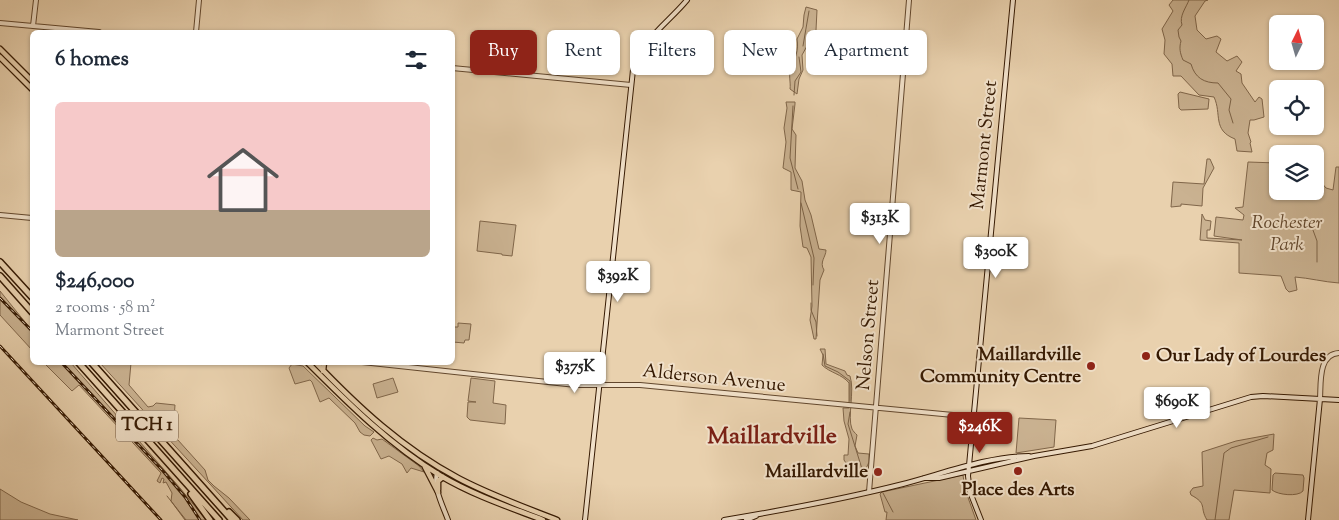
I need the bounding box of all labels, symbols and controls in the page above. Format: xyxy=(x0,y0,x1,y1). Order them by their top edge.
north arrow xyxy=(1269,15,1324,70)
map controls xyxy=(1269,15,1324,200)
chip: Buy xyxy=(470,30,537,75)
chip: Rent xyxy=(547,30,620,75)
chip: Filters xyxy=(630,30,714,75)
chip: New xyxy=(724,30,796,75)
chip: Apartment xyxy=(806,30,927,75)
text: 6 homes xyxy=(55,45,129,75)
icon: filters xyxy=(402,46,430,74)
street label: Marmont Street xyxy=(965,79,1005,211)
button: locate xyxy=(1269,80,1324,135)
icon: home xyxy=(198,135,288,225)
button: layers xyxy=(1269,145,1324,200)
pin: $313K xyxy=(845,202,915,245)
text: $313K xyxy=(861,207,899,230)
park label: Rochester Park xyxy=(1252,210,1323,259)
pin: $300K xyxy=(961,236,1031,279)
text: $300K xyxy=(974,241,1018,264)
pin: $392K xyxy=(583,260,653,303)
text: $392K xyxy=(597,265,639,288)
text: $246,000 xyxy=(55,267,134,297)
street label: Nelson Street xyxy=(851,278,887,392)
text: 2 rooms · 58 m² xyxy=(55,297,155,320)
text: Marmont Street xyxy=(55,320,164,343)
place label: Maillardville Community Centre xyxy=(920,342,1081,391)
place label: Our Lady of Lourdes xyxy=(1156,343,1327,370)
marker: Our Lady of Lourdes xyxy=(1140,350,1152,362)
pin: $375K xyxy=(540,352,610,394)
text: $375K xyxy=(555,356,595,379)
street label: Alderson Avenue xyxy=(641,358,787,400)
marker: Maillardville Community Centre xyxy=(1085,360,1097,372)
pin: $690K xyxy=(1142,386,1212,429)
text: $690K xyxy=(1155,391,1199,414)
road number: TCH 1 xyxy=(116,411,178,442)
pin: $246K xyxy=(945,412,1015,454)
text: $246K xyxy=(958,416,1002,439)
district label: Maillardville xyxy=(707,420,837,454)
place label: Maillardville xyxy=(765,459,868,486)
marker: Place des Arts xyxy=(1012,465,1024,477)
marker: Maillardville xyxy=(872,466,884,478)
place label: Place des Arts xyxy=(961,477,1075,504)

